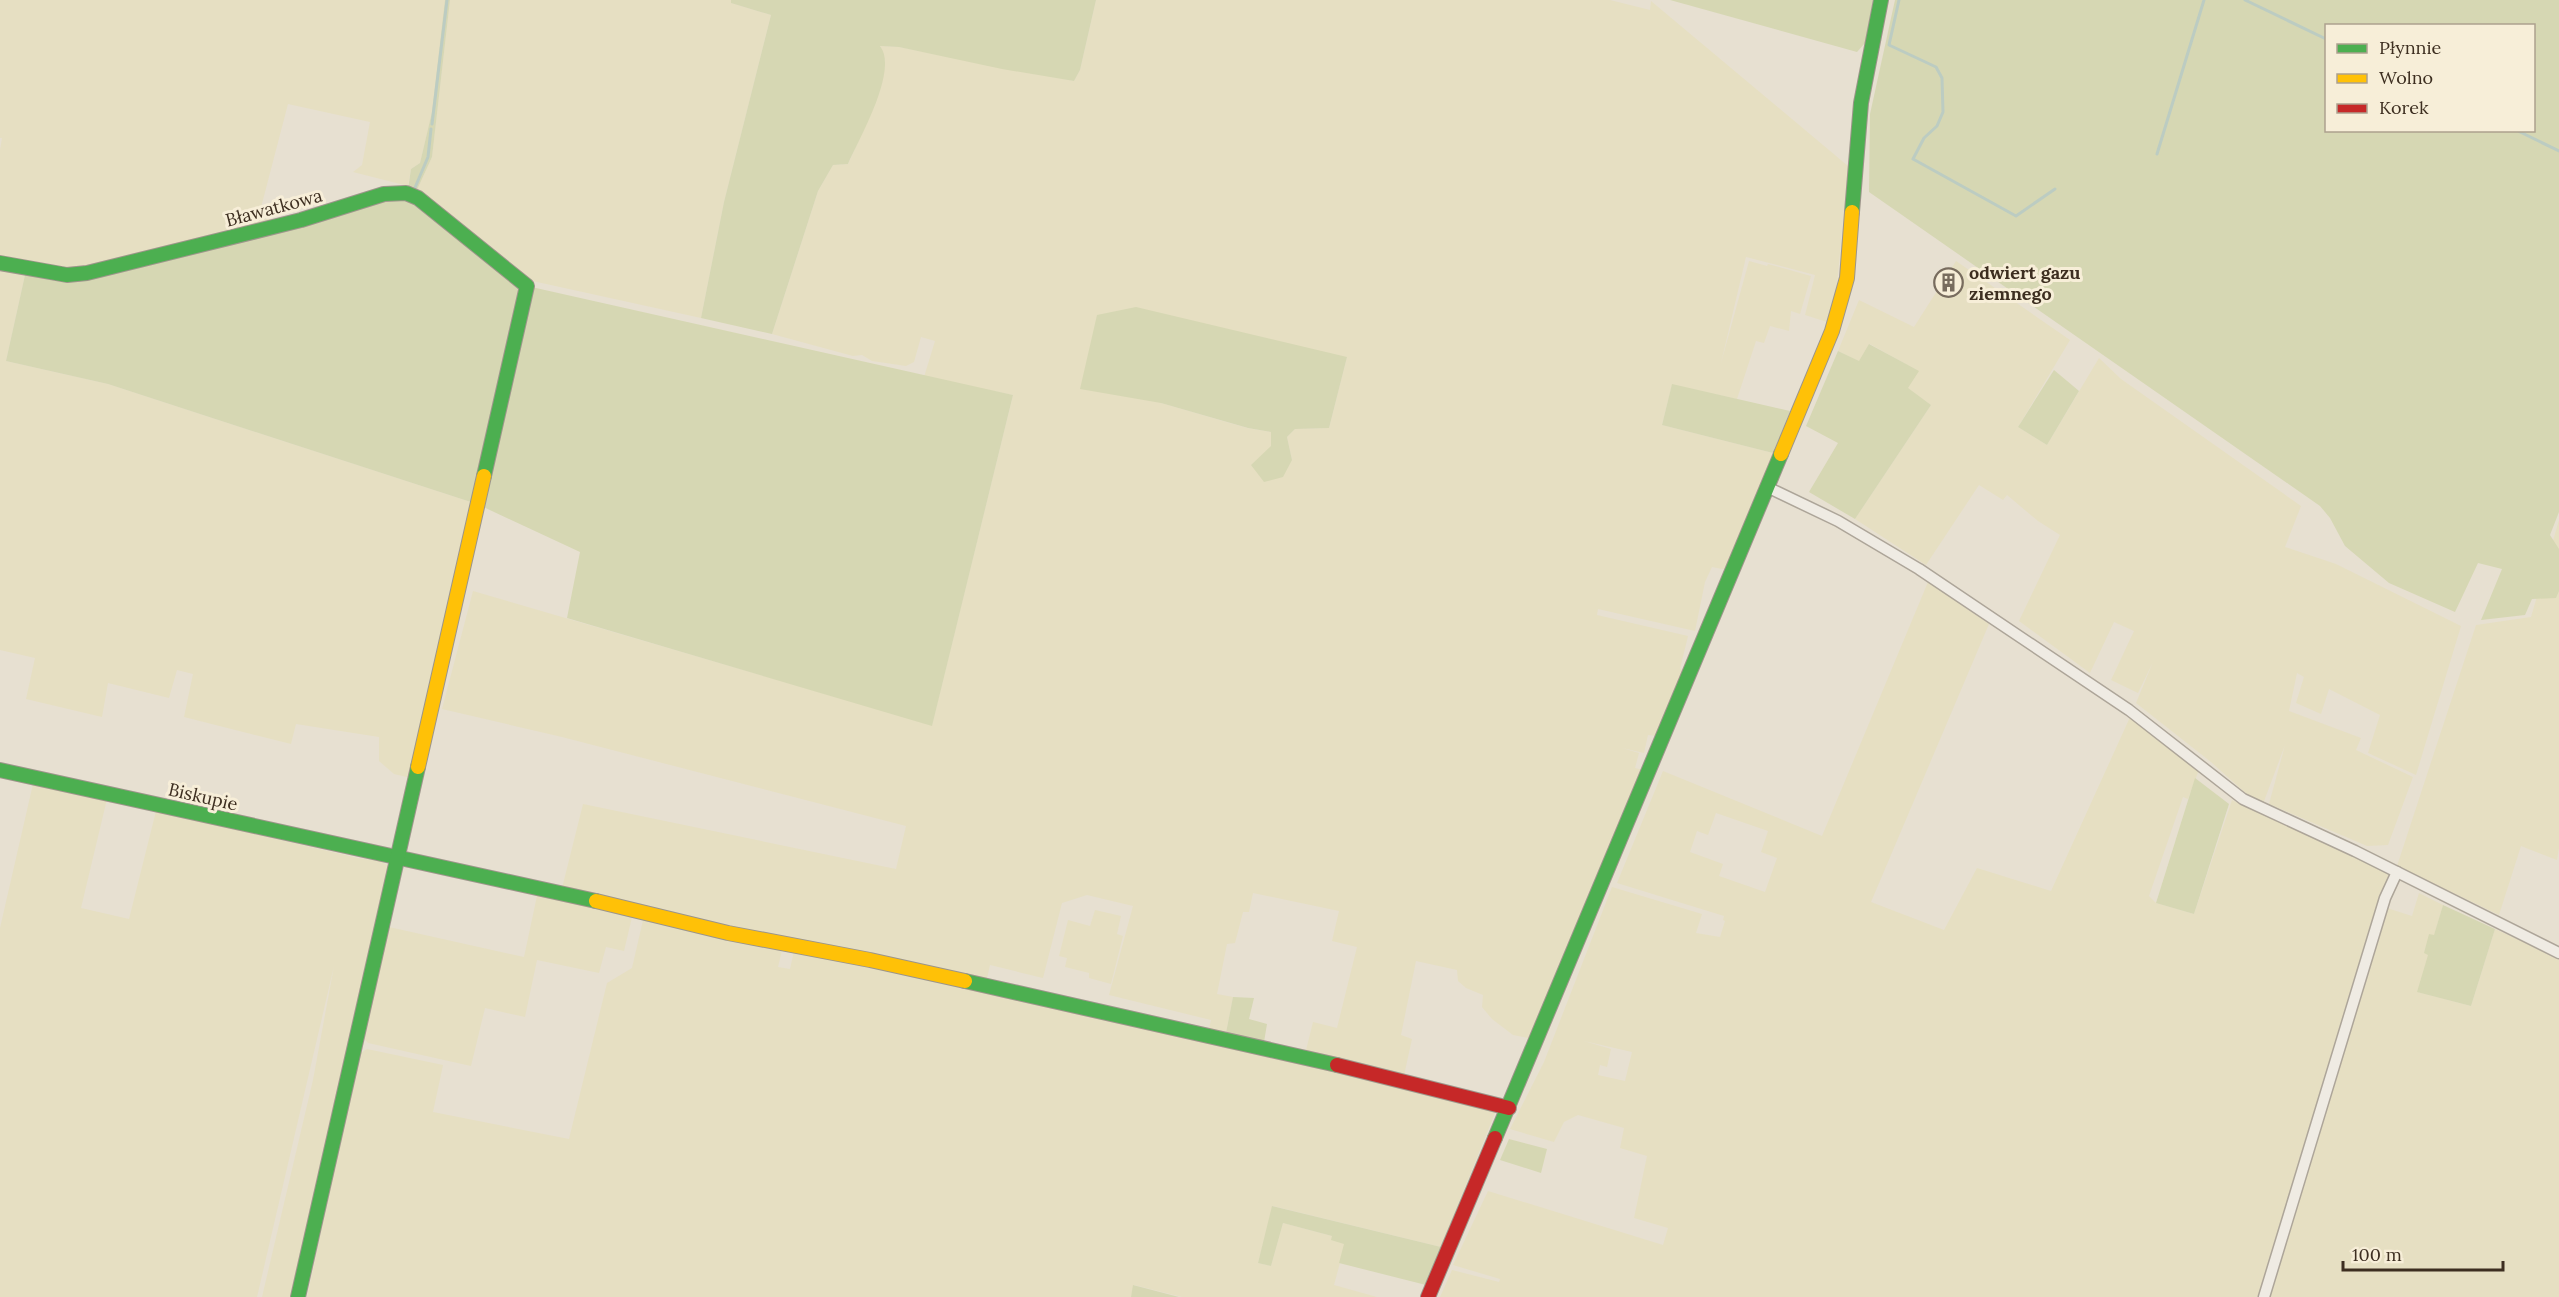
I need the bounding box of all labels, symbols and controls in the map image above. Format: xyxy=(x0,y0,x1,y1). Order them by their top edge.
legend xyxy=(2325,24,2535,132)
text: Płynnie xyxy=(2379,36,2442,59)
text: Wolno xyxy=(2379,66,2433,89)
text: Korek xyxy=(2379,96,2429,119)
street label: Bławatkowa xyxy=(223,184,325,231)
place label: odwiert gazu ziemnego xyxy=(1969,261,2080,305)
building icon: odwiert gazu ziemnego xyxy=(1932,267,1964,299)
street label: Biskupie xyxy=(166,777,240,816)
scale bar xyxy=(2343,1234,2504,1272)
text: 100 m xyxy=(2352,1243,2402,1266)

